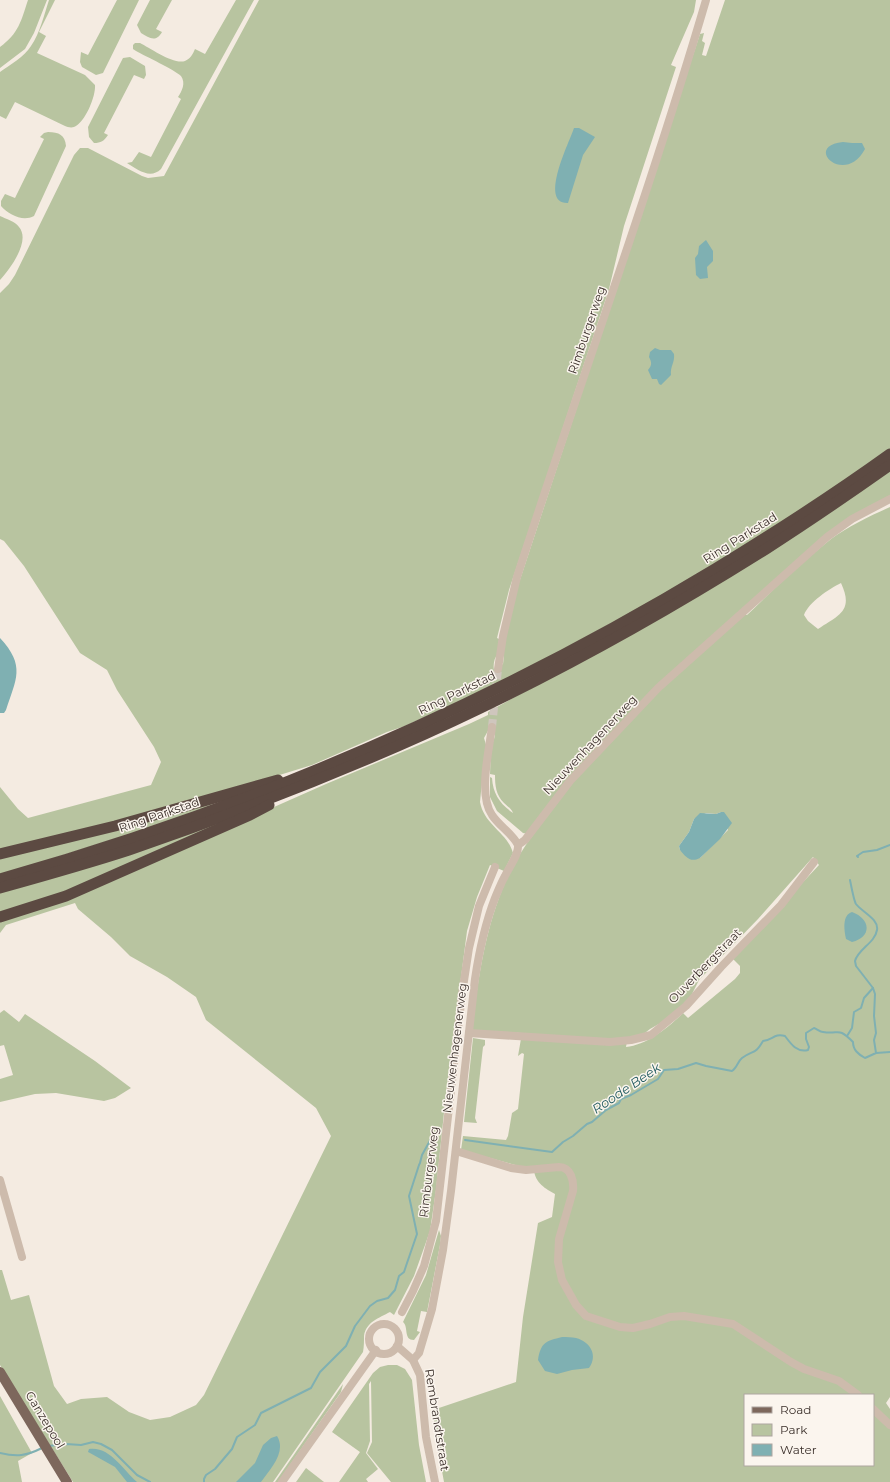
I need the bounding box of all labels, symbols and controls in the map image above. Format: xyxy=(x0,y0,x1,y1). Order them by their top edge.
street label: Rimburgerweg xyxy=(564,284,609,376)
street label: Ring Parkstad xyxy=(700,509,779,566)
street label: Ring Parkstad xyxy=(416,667,498,718)
street label: Nieuwenhagenerweg xyxy=(540,692,640,798)
street label: Ring Parkstad xyxy=(117,794,201,835)
street label: Ouverbergstraat xyxy=(665,925,744,1006)
street label: Nieuwenhagenerweg xyxy=(439,982,470,1114)
water label: Roode Beek xyxy=(589,1059,664,1117)
street label: Rimburgerweg xyxy=(415,1125,442,1218)
street label: Rembrandtstraat xyxy=(422,1368,453,1472)
street label: Ganzepool xyxy=(22,1388,68,1451)
legend xyxy=(744,1394,874,1466)
text: Road xyxy=(780,1402,811,1417)
text: Park xyxy=(780,1422,808,1437)
text: Water xyxy=(780,1442,817,1457)

